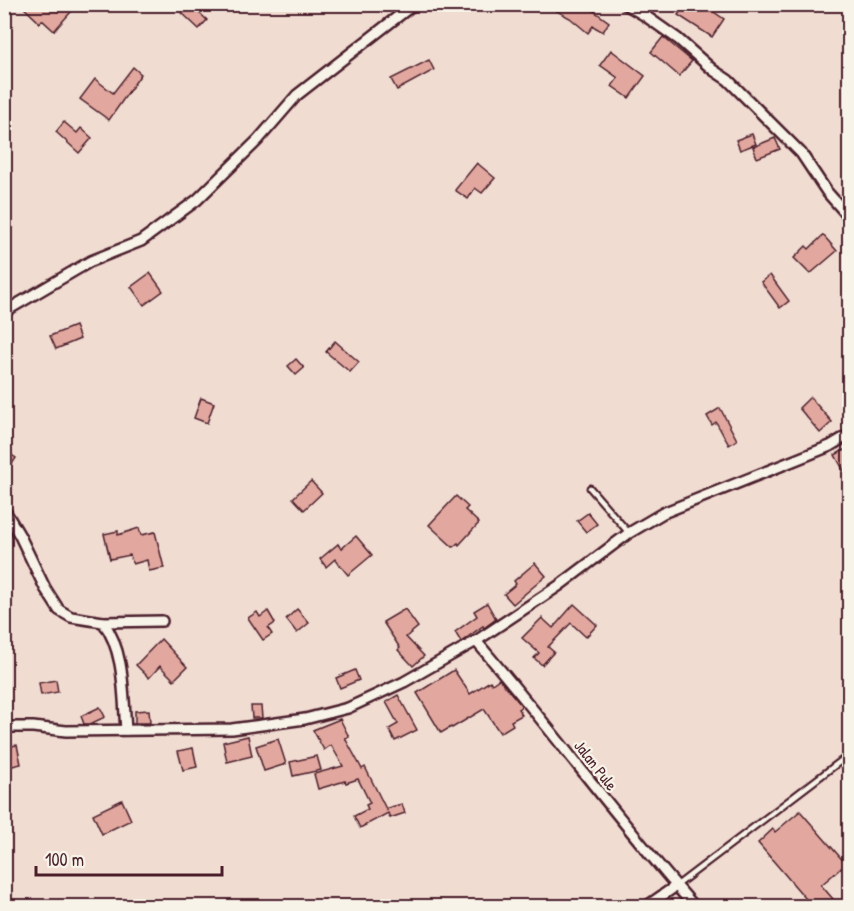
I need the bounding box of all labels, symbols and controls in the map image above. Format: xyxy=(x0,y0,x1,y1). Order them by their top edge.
street label: Jalan Pule xyxy=(569,735,623,795)
scale bar xyxy=(36,839,222,877)
text: 100 m xyxy=(45,847,84,872)

